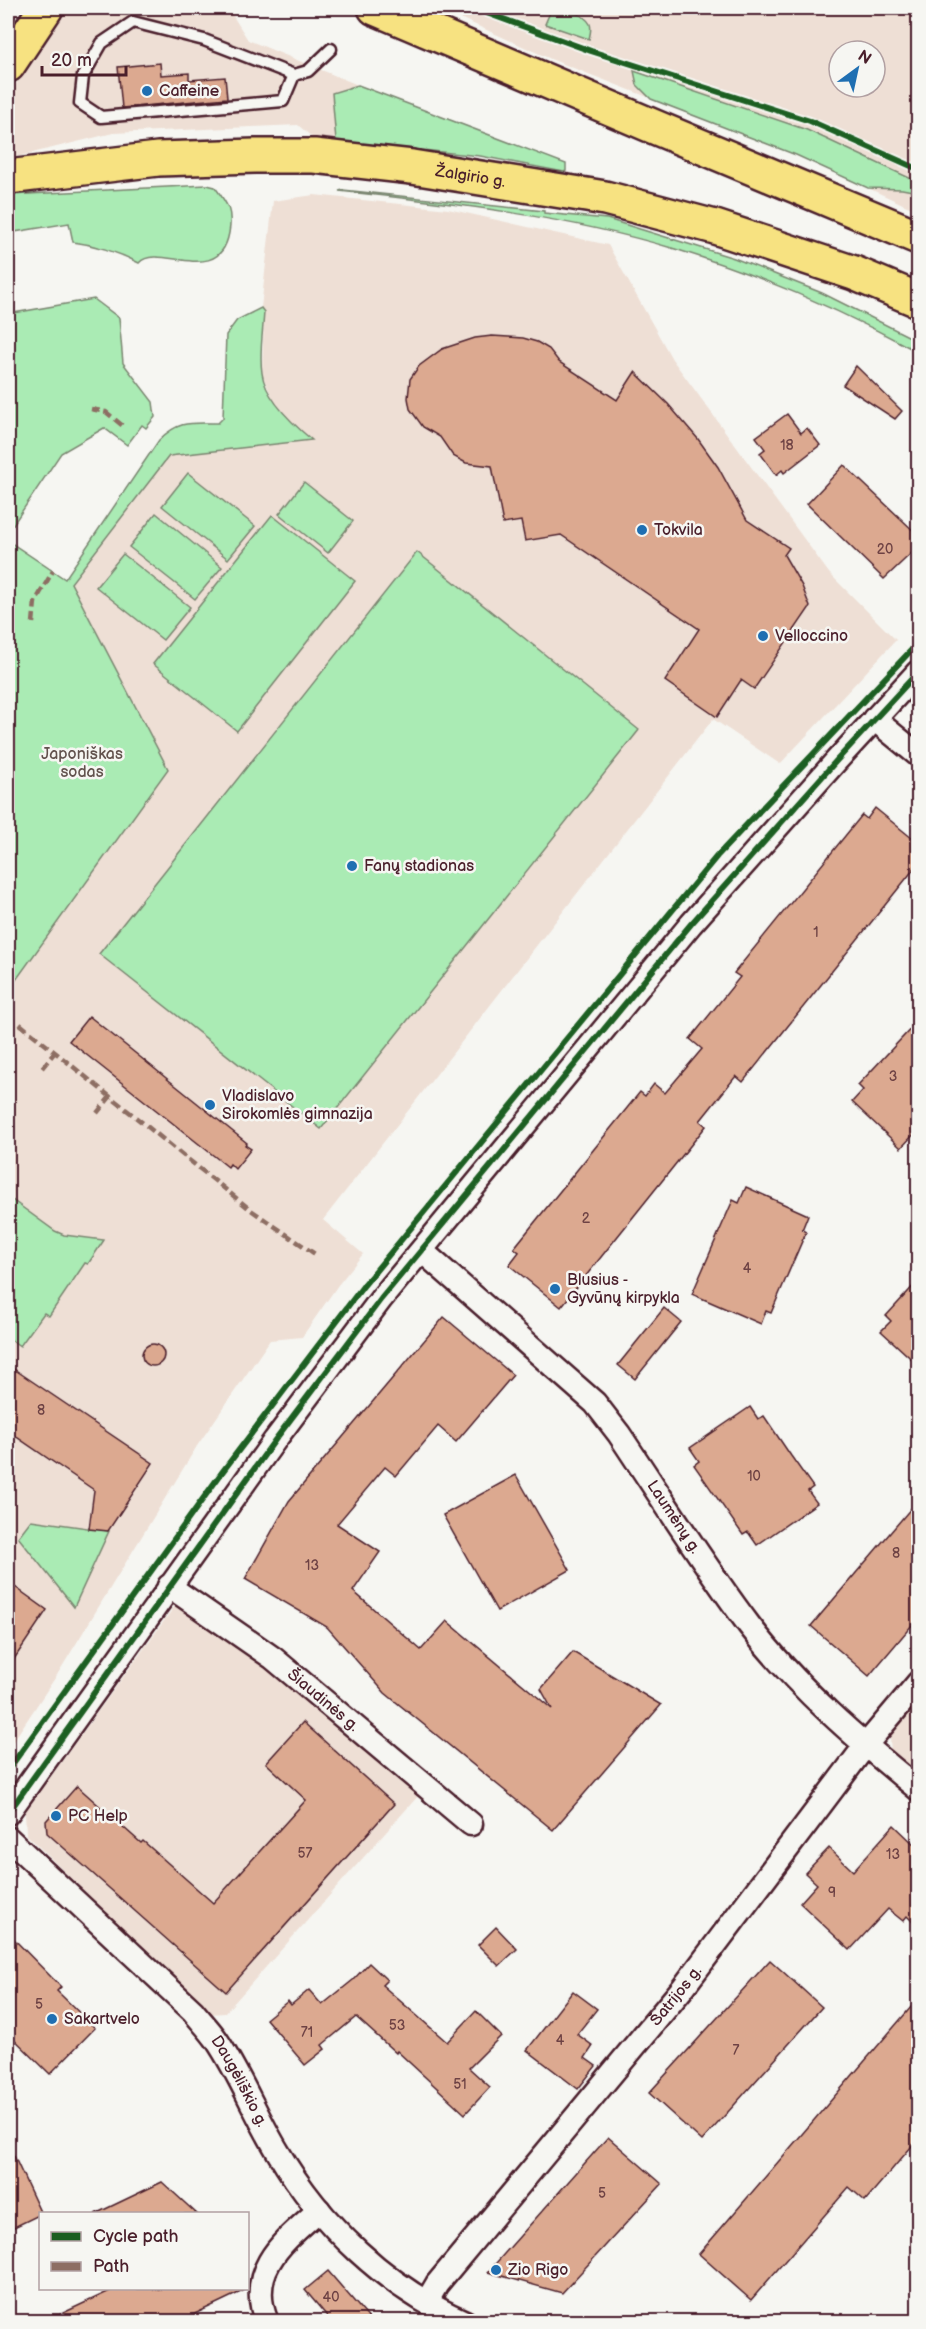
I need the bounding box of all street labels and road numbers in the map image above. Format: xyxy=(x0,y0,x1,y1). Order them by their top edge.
street label: Žalgirio g. xyxy=(433,159,507,191)
street label: Laumėnų g. xyxy=(643,1477,705,1557)
street label: Šiaudinės g. xyxy=(284,1663,363,1736)
street label: Šatrijos g. xyxy=(644,1962,706,2030)
street label: Daugėliškio g. xyxy=(207,2032,272,2130)

